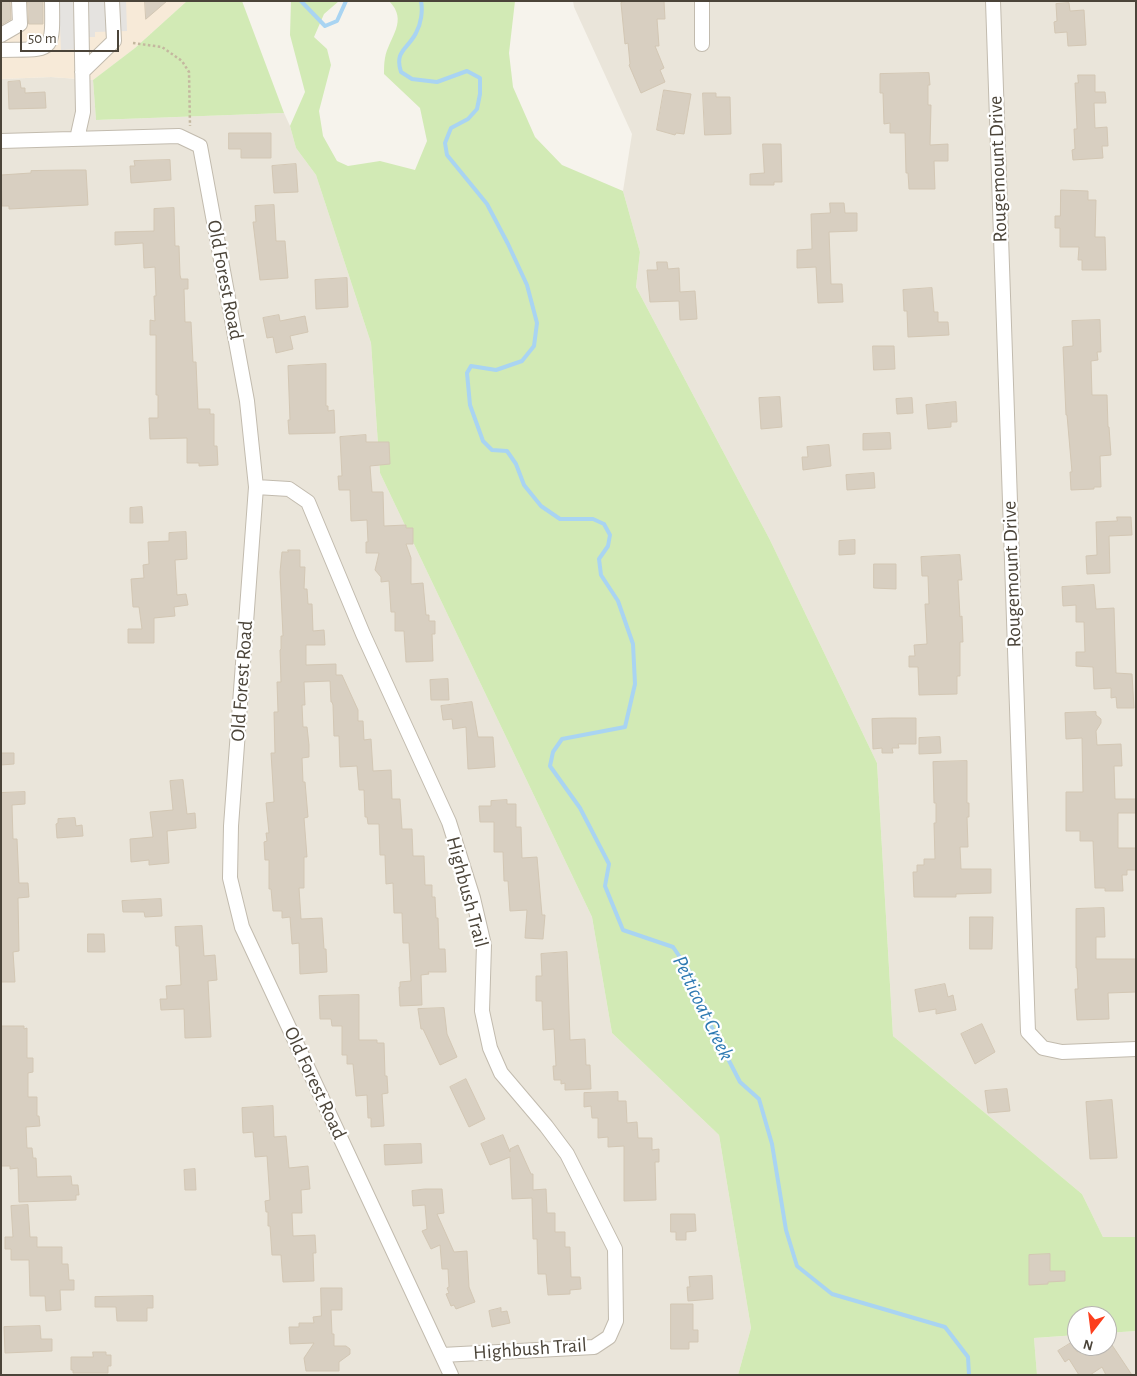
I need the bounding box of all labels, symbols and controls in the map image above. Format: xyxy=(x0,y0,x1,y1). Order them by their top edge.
scale bar xyxy=(22,20,121,52)
text: 50 m xyxy=(28,31,57,46)
street label: Rougemount Drive xyxy=(983,95,1013,243)
street label: Old Forest Road xyxy=(202,218,248,342)
street label: Rougemount Drive xyxy=(997,500,1027,648)
street label: Old Forest Road xyxy=(226,620,258,742)
street label: Highbush Trail xyxy=(441,834,493,950)
water label: Petticoat Creek xyxy=(667,952,739,1064)
street label: Old Forest Road xyxy=(278,1023,352,1143)
north arrow xyxy=(1067,1306,1117,1356)
street label: Highbush Trail xyxy=(472,1333,588,1365)
text: N xyxy=(1082,1337,1095,1353)

